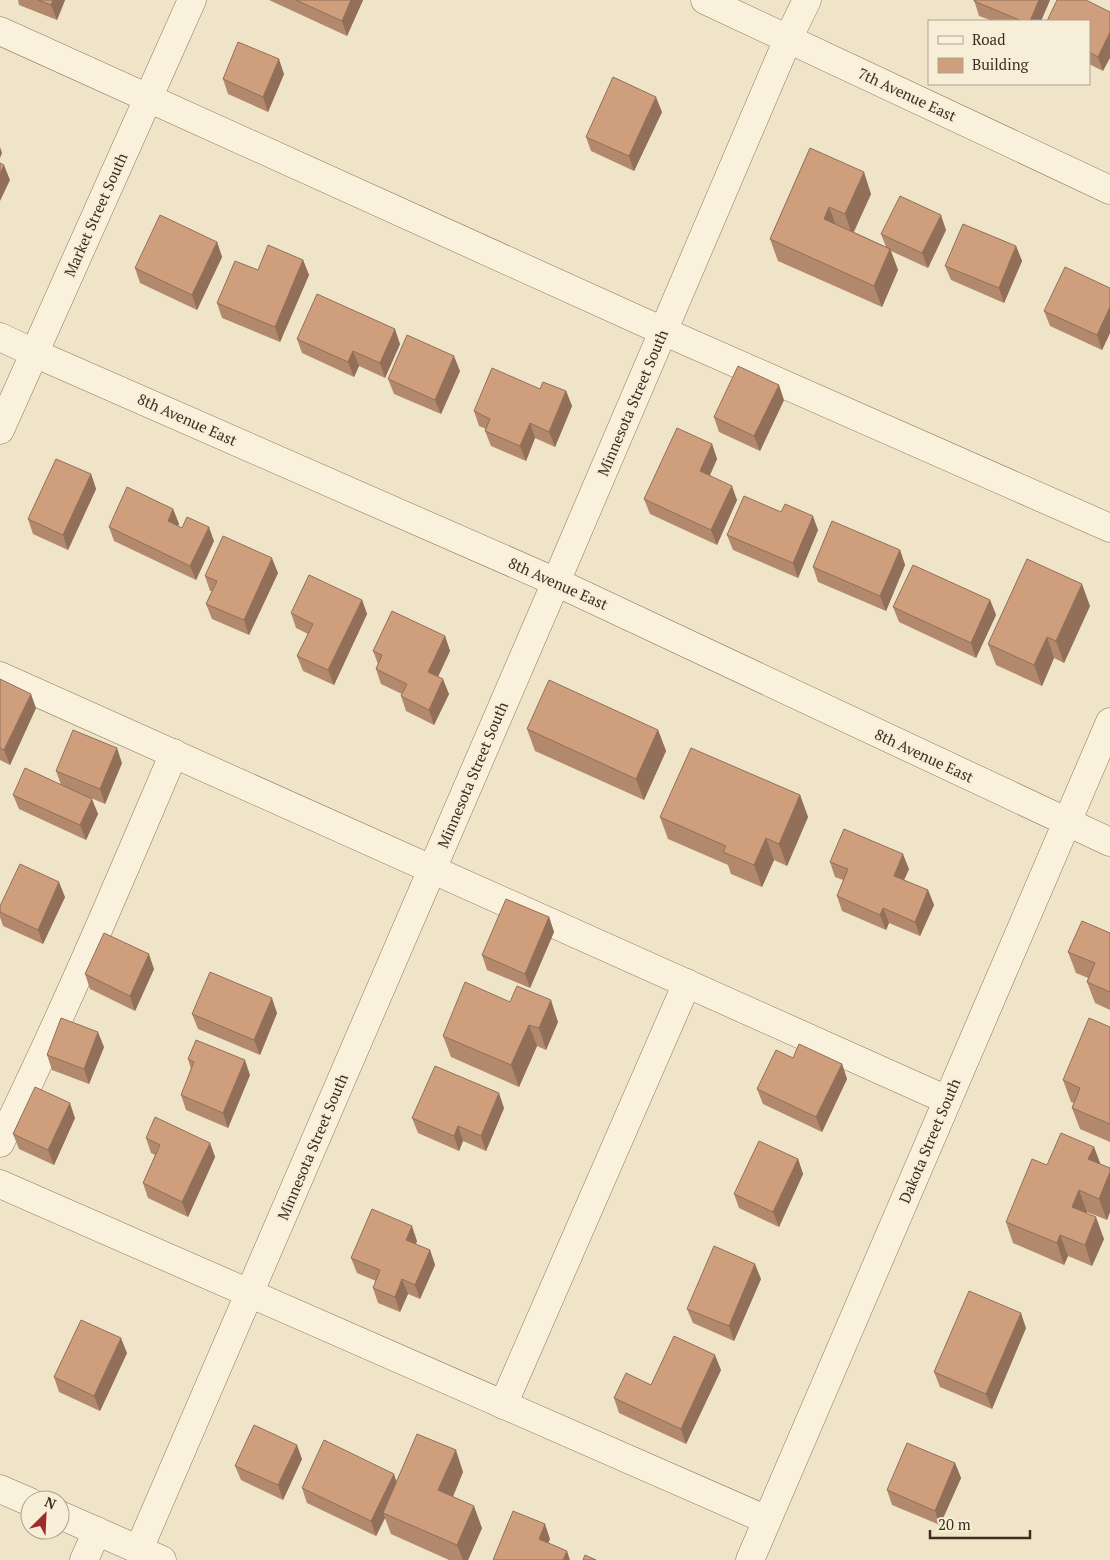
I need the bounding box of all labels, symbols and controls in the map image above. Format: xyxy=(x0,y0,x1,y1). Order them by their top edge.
legend xyxy=(928,20,1090,85)
text: Road xyxy=(972,29,1005,49)
text: Building xyxy=(972,54,1030,74)
street label: 7th Avenue East xyxy=(855,63,960,126)
street label: Market Street South xyxy=(59,149,131,280)
street label: Minnesota Street South xyxy=(592,326,672,479)
street label: 8th Avenue East xyxy=(135,388,241,450)
street label: 8th Avenue East xyxy=(506,552,612,614)
street label: Minnesota Street South xyxy=(432,698,512,851)
street label: 8th Avenue East xyxy=(872,723,977,787)
street label: Minnesota Street South xyxy=(272,1070,352,1223)
street label: Dakota Street South xyxy=(894,1075,964,1206)
north arrow xyxy=(20,1490,70,1540)
text: N xyxy=(42,1492,60,1514)
scale bar xyxy=(930,1508,1030,1540)
text: 20 m xyxy=(938,1514,971,1534)

